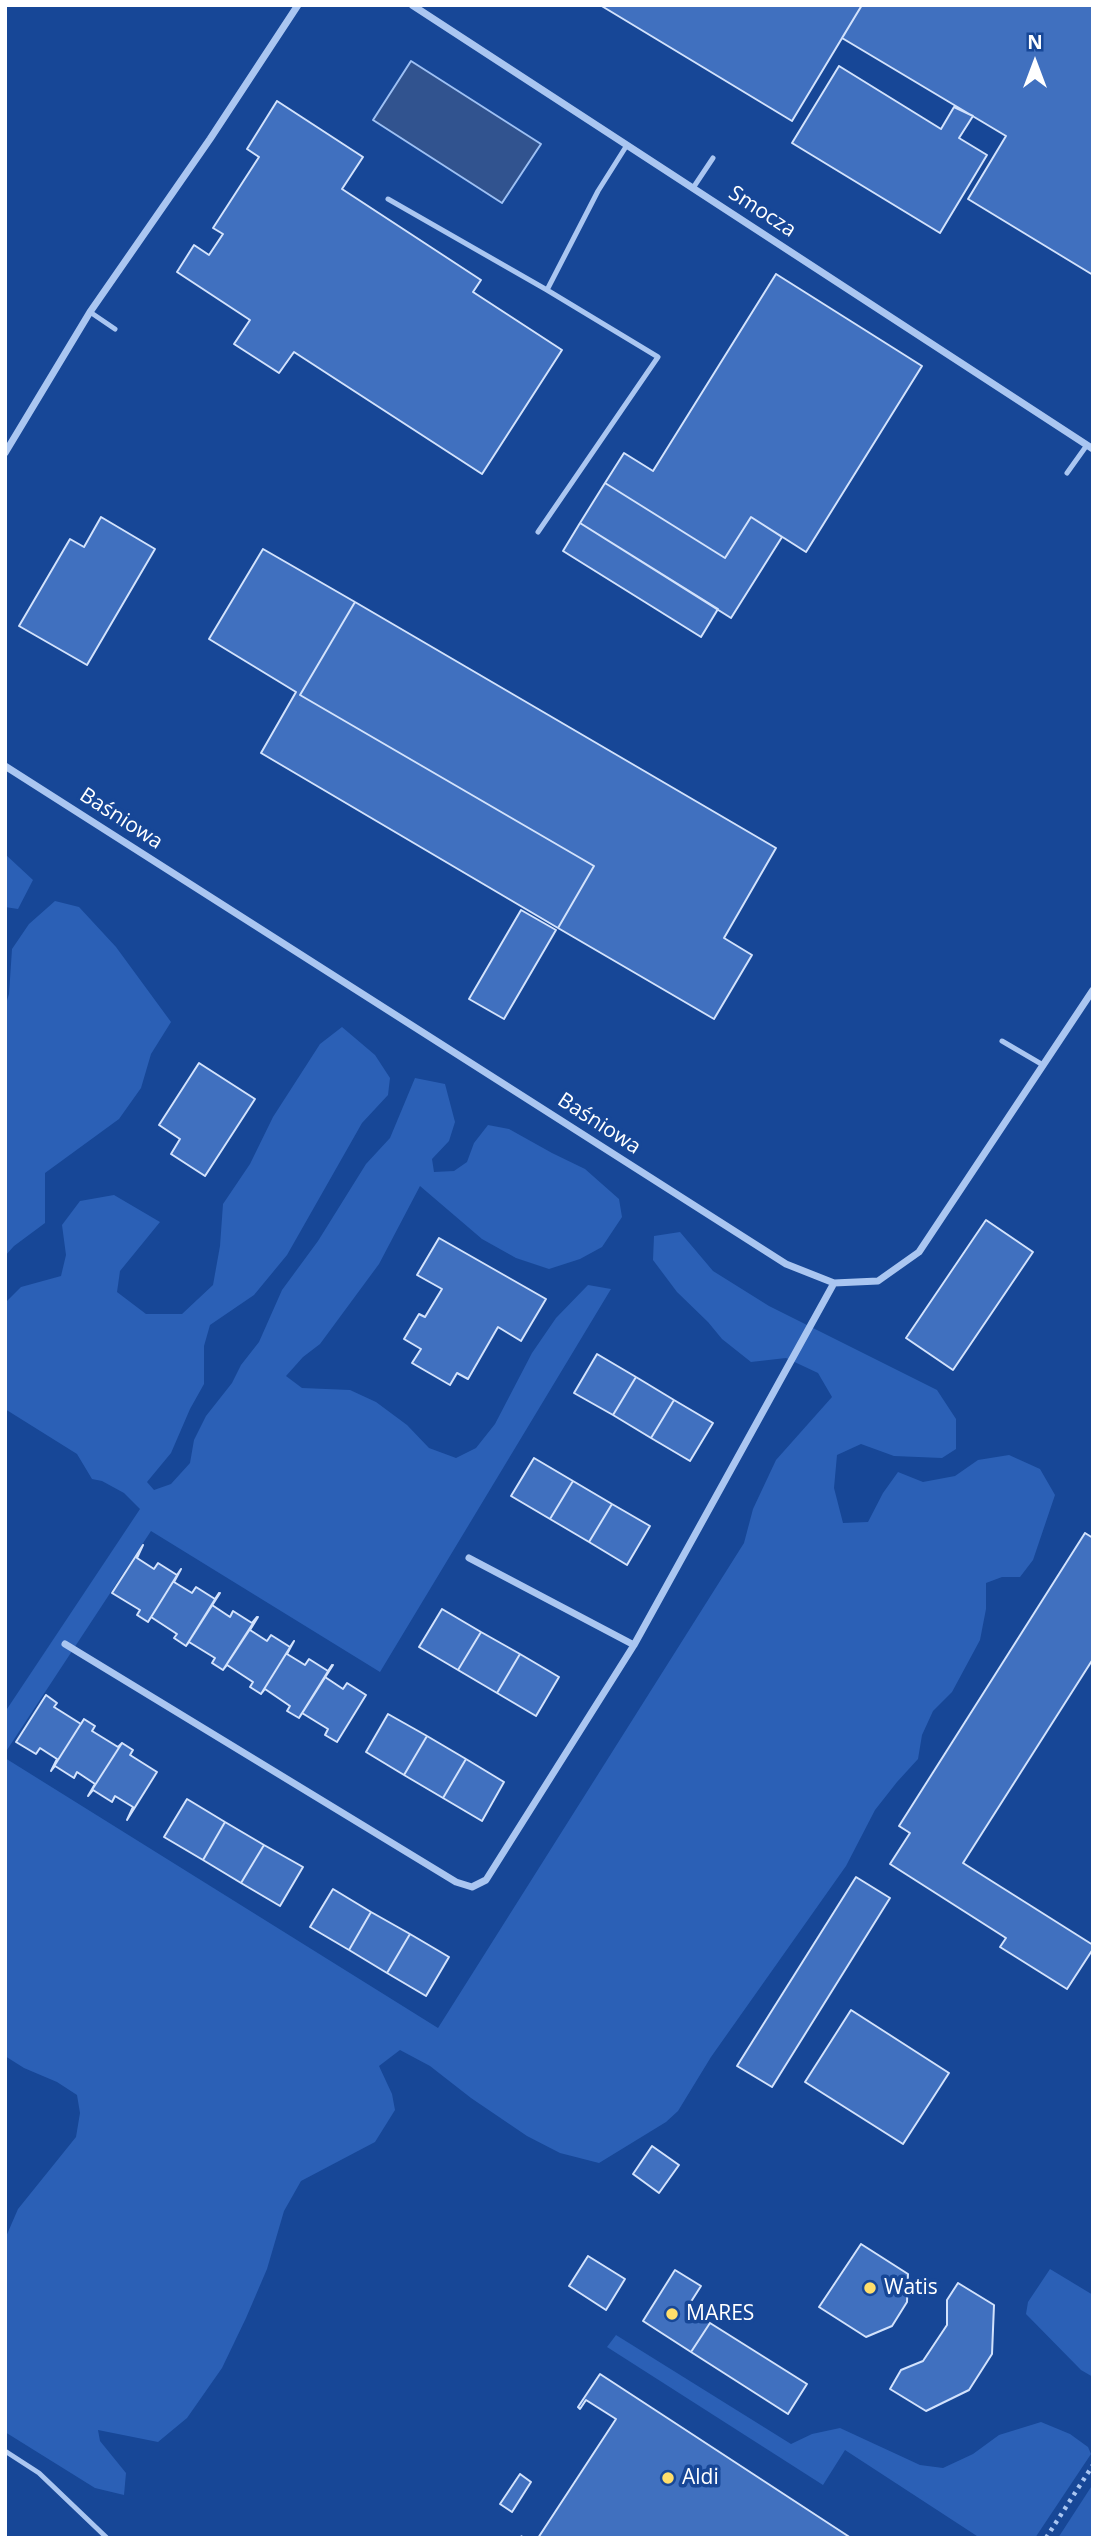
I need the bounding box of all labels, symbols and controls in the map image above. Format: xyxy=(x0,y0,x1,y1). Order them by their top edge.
north arrow xyxy=(1000,28,1070,98)
text: N xyxy=(1027,29,1043,55)
street label: Smocza xyxy=(724,181,800,243)
street label: Baśniowa xyxy=(75,783,167,855)
street label: Baśniowa xyxy=(553,1088,645,1160)
place label: Watis xyxy=(884,2275,938,2301)
marker: Watis xyxy=(862,2280,878,2296)
place label: MARES xyxy=(686,2301,754,2327)
marker: MARES xyxy=(664,2306,680,2322)
place label: Aldi xyxy=(682,2465,719,2491)
marker: Aldi xyxy=(660,2470,676,2486)

